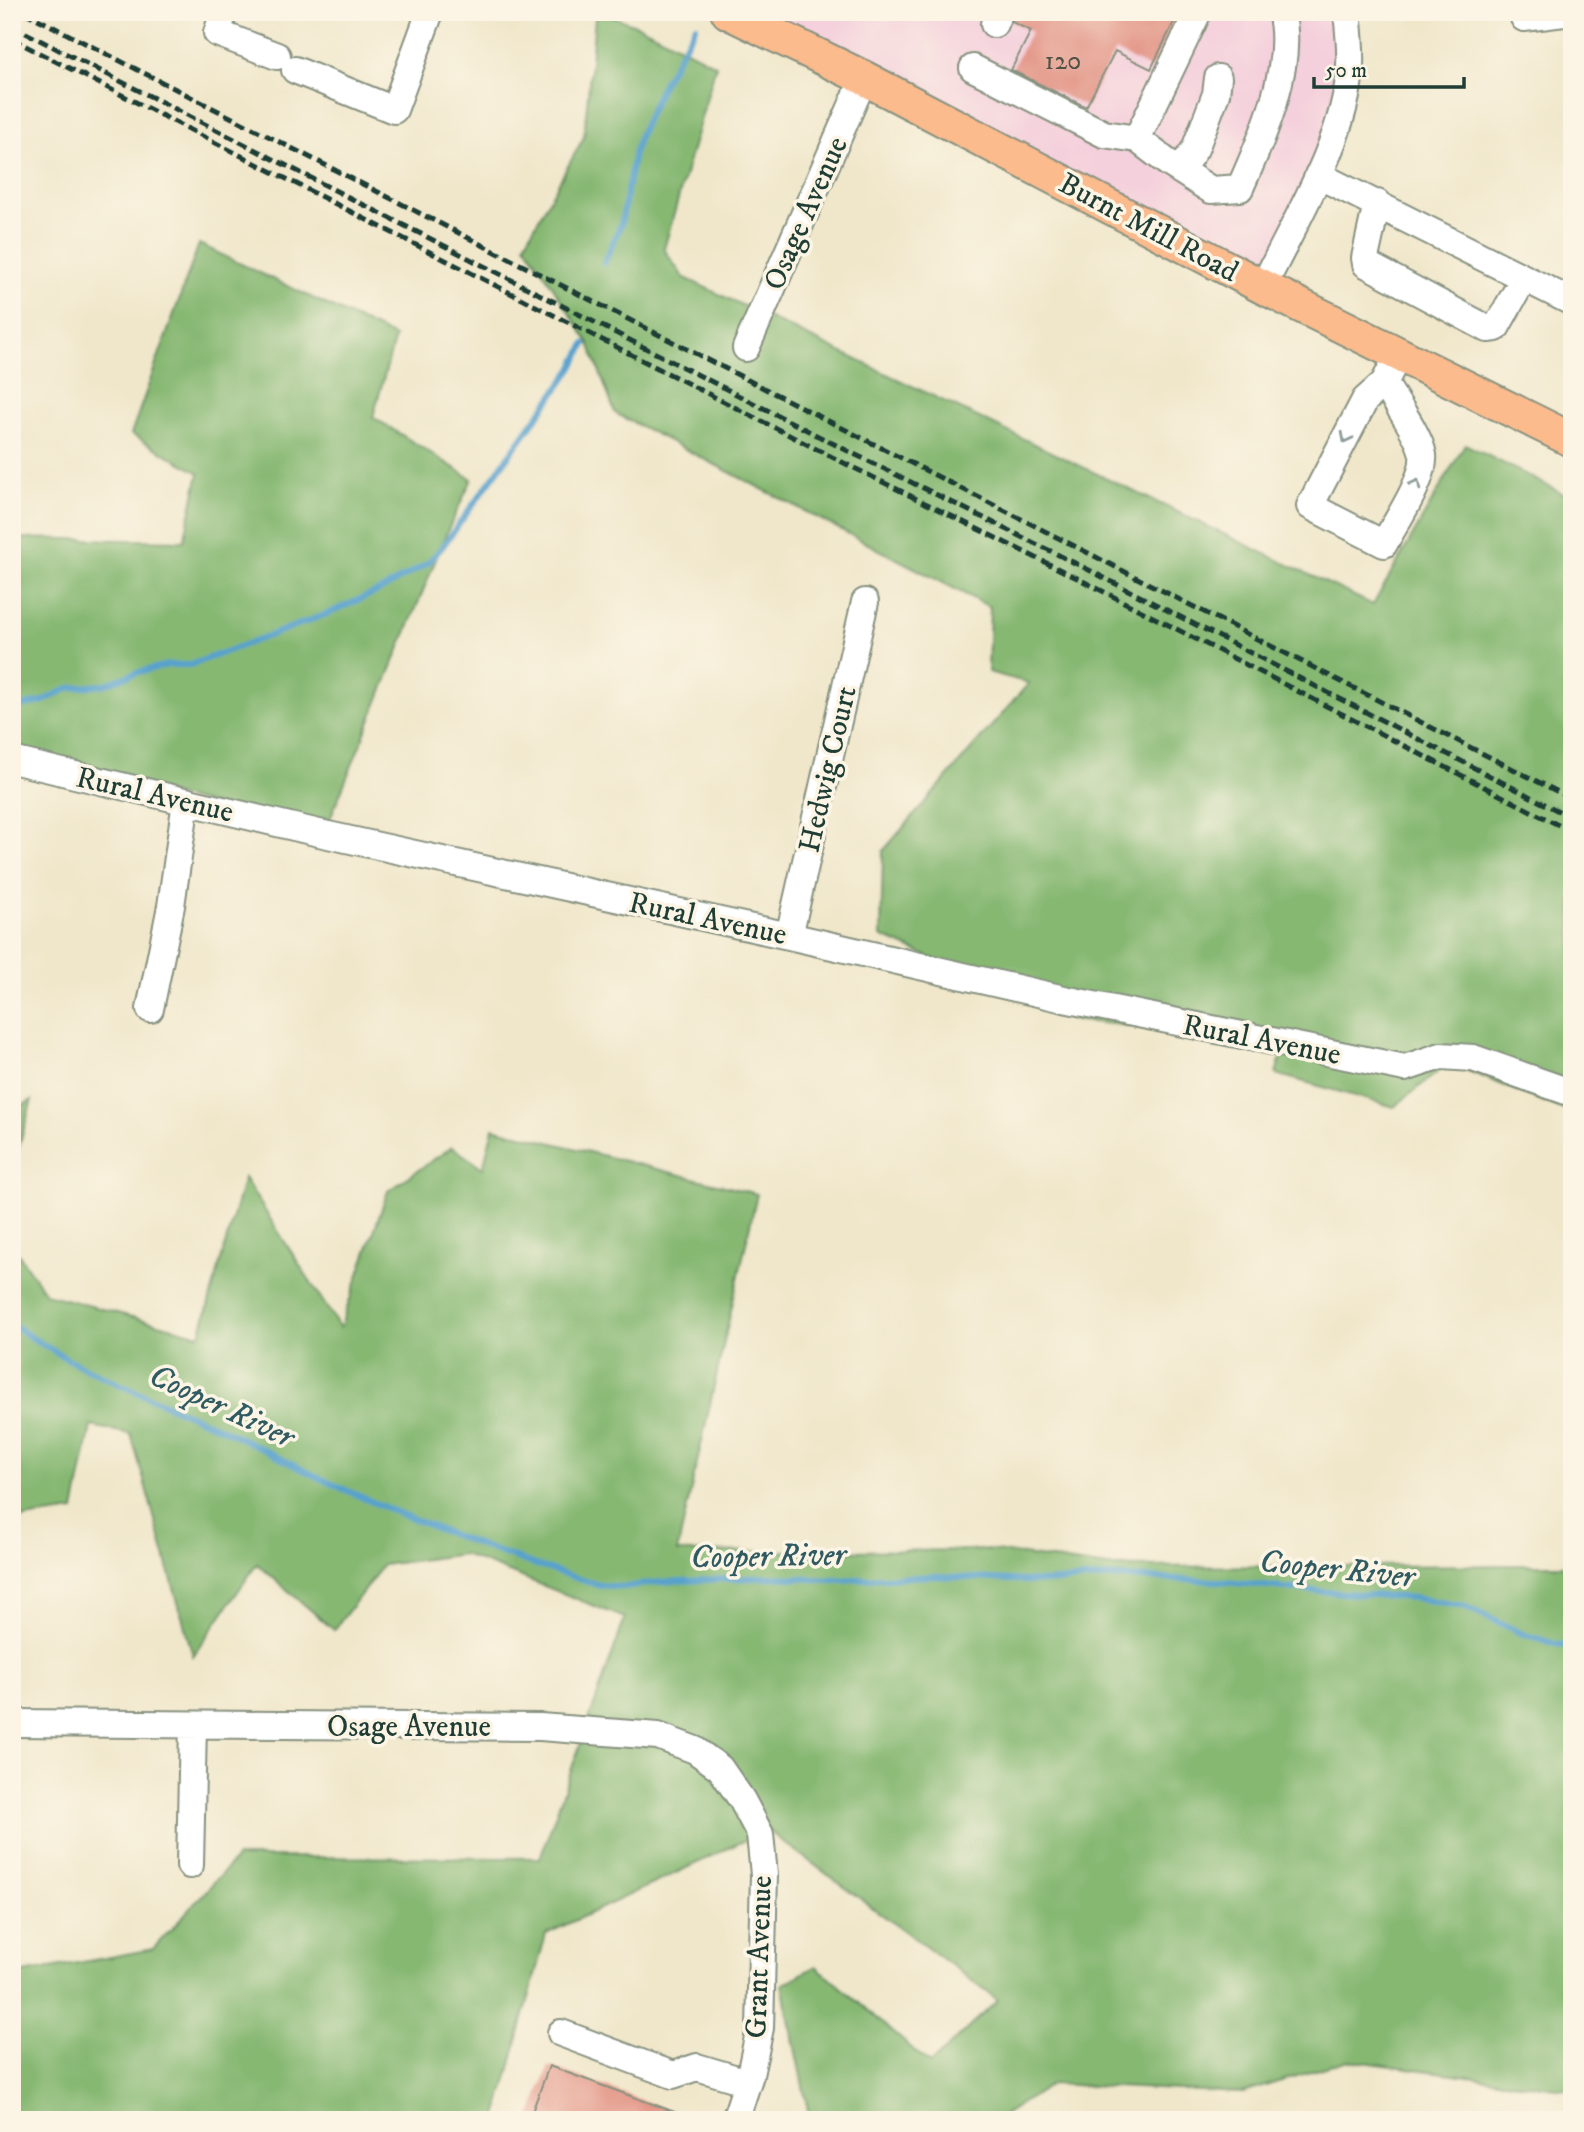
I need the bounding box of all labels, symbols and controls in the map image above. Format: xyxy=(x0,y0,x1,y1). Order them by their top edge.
house number: 120 xyxy=(1045,45,1081,78)
scale bar xyxy=(1314,46,1465,90)
text: 50 m xyxy=(1325,58,1367,84)
street label: Osage Avenue xyxy=(756,131,857,296)
street label: Burnt Mill Road xyxy=(1052,166,1244,291)
one-way arrow xyxy=(1340,431,1354,443)
one-way arrow xyxy=(1407,479,1421,491)
street label: Hedwig Court xyxy=(791,682,866,856)
street label: Rural Avenue xyxy=(72,759,237,832)
street label: Rural Avenue xyxy=(625,885,790,954)
street label: Rural Avenue xyxy=(1180,1007,1344,1074)
water label: Cooper River xyxy=(142,1356,302,1459)
water label: Cooper River xyxy=(690,1536,849,1578)
water label: Cooper River xyxy=(1257,1542,1419,1598)
street label: Osage Avenue xyxy=(327,1709,491,1746)
street label: Grant Avenue xyxy=(738,1875,781,2039)

